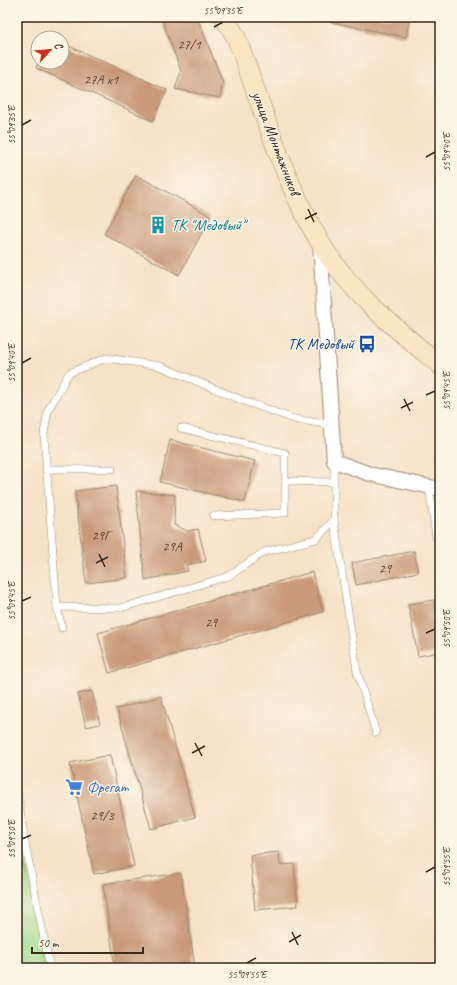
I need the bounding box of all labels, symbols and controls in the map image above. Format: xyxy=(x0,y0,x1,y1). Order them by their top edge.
text: 55°09'35"E xyxy=(204,4,244,17)
north arrow xyxy=(30,30,70,70)
house number: 27/1 xyxy=(177,36,201,53)
text: С xyxy=(51,40,67,52)
house number: 27А к1 xyxy=(84,71,119,88)
street label: улица Монтажников xyxy=(247,87,306,201)
text: 55°09'35"E xyxy=(5,104,18,144)
text: 55°09'40"E xyxy=(440,131,453,171)
building icon: ТК "Медовый" xyxy=(148,215,168,235)
place label: ТК "Медовый" xyxy=(171,215,248,235)
place label: ТК Медовый xyxy=(287,334,355,354)
bus stop icon: ТК Медовый xyxy=(357,334,377,354)
text: 55°09'40"E xyxy=(5,342,18,382)
text: 55°09'45"E xyxy=(440,370,453,410)
house number: 29Г xyxy=(91,527,114,544)
house number: 29А xyxy=(162,538,183,555)
house number: 29 xyxy=(379,560,393,577)
text: 55°09'45"E xyxy=(5,580,18,620)
text: 55°09'50"E xyxy=(440,608,453,648)
house number: 29 xyxy=(205,614,219,631)
supermarket icon: Фрегат xyxy=(64,777,84,797)
place label: Фрегат xyxy=(87,777,130,797)
house number: 29/3 xyxy=(90,807,115,824)
text: 55°09'50"E xyxy=(5,818,18,858)
text: 55°09'55"E xyxy=(440,846,453,886)
scale bar xyxy=(32,929,143,955)
text: 50 m xyxy=(38,935,60,951)
text: 55°09'55"E xyxy=(228,968,268,981)

